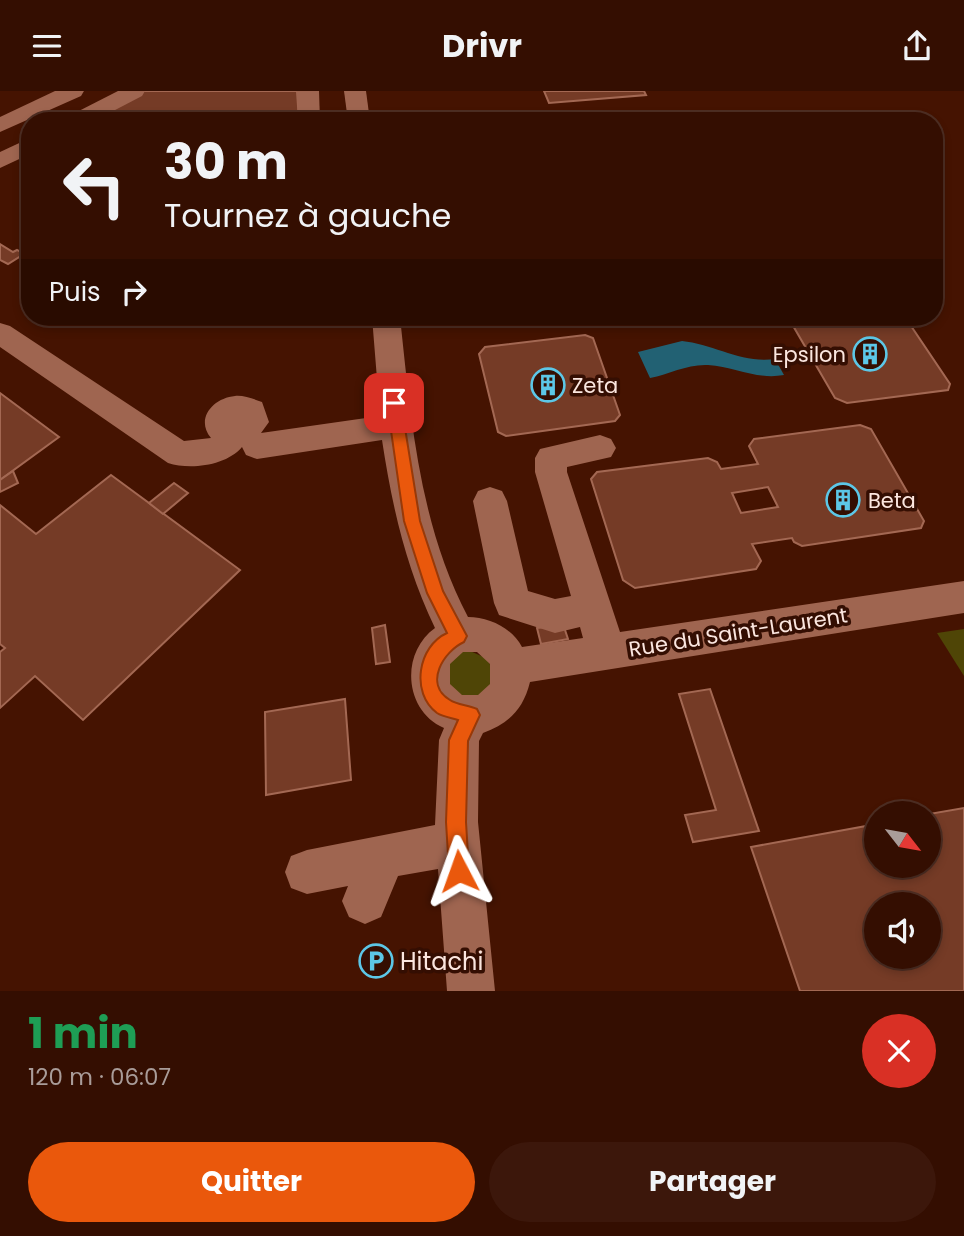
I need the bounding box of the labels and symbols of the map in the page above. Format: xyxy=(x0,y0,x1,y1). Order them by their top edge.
building icon: Epsilon xyxy=(851,335,889,373)
place label: Epsilon xyxy=(773,340,846,369)
building icon: Zeta xyxy=(529,366,567,404)
place label: Zeta xyxy=(572,371,618,400)
pin xyxy=(364,373,424,433)
building icon: Beta xyxy=(824,481,862,519)
place label: Beta xyxy=(868,486,916,515)
street label: Rue du Saint-Laurent xyxy=(627,600,849,664)
north arrow xyxy=(864,801,942,879)
position arrow xyxy=(422,834,496,908)
parking icon: Hitachi xyxy=(357,942,395,980)
place label: Hitachi xyxy=(400,945,483,978)

